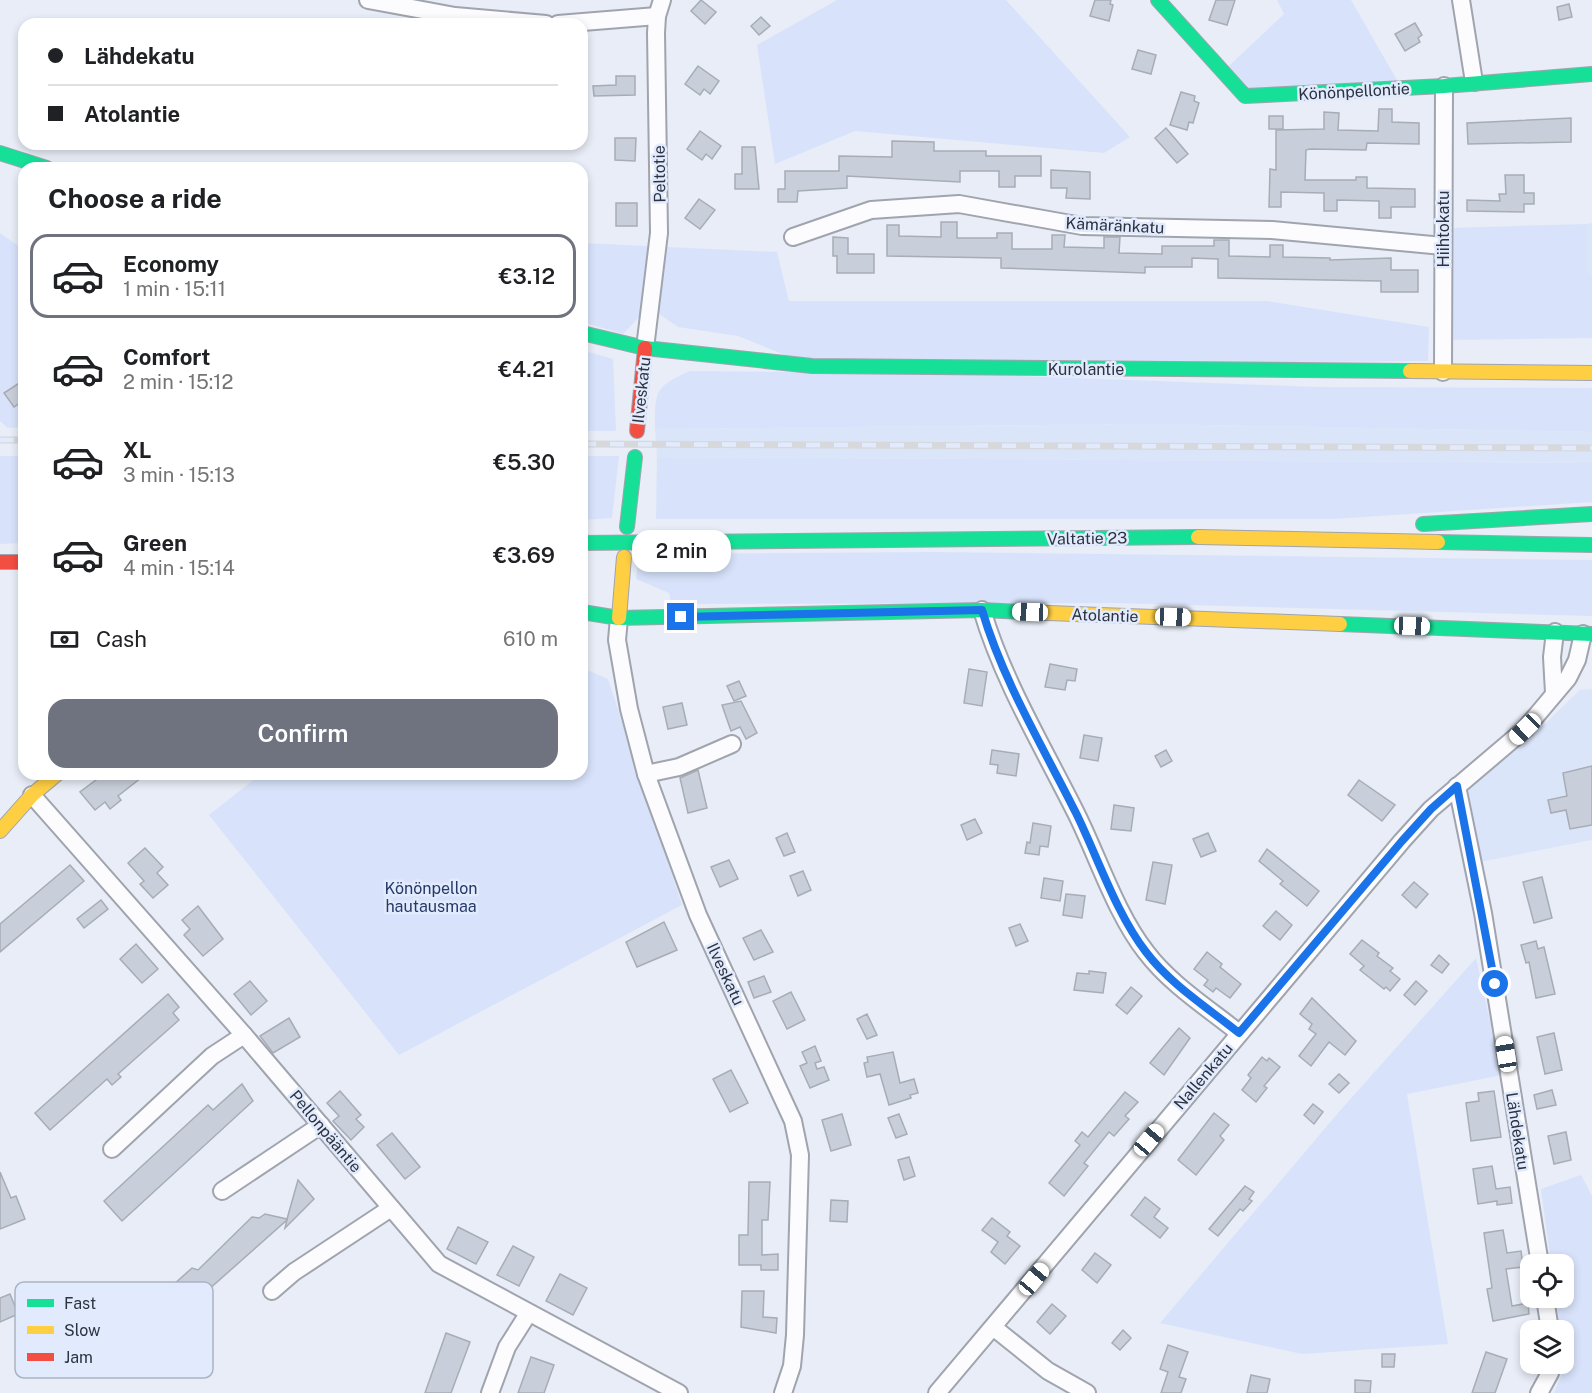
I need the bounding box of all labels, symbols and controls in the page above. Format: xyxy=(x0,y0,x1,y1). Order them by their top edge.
text: Lähdekatu xyxy=(84,43,195,69)
street label: Könönpellontie xyxy=(1298,79,1410,104)
text: Atolantie xyxy=(84,101,180,127)
street label: Peltotie xyxy=(650,145,669,203)
text: Choose a ride xyxy=(48,182,222,214)
street label: Hiihtokatu xyxy=(1434,190,1453,268)
street label: Kämäränkatu xyxy=(1065,213,1165,238)
icon: car xyxy=(51,249,105,303)
text: Economy xyxy=(123,251,219,277)
text: €3.12 xyxy=(499,263,555,289)
text: 1 min · 15:11 xyxy=(123,277,226,301)
icon: car xyxy=(51,342,105,396)
text: Comfort xyxy=(123,344,210,370)
text: €4.21 xyxy=(498,356,555,382)
street label: Ilveskatu xyxy=(629,356,654,424)
street label: Kurolantie xyxy=(1048,360,1124,379)
text: 2 min · 15:12 xyxy=(123,370,233,394)
icon: car xyxy=(51,435,105,489)
text: XL xyxy=(123,437,151,463)
text: €5.30 xyxy=(493,449,555,475)
text: 3 min · 15:13 xyxy=(123,463,235,487)
icon: car xyxy=(51,528,105,582)
street label: Valtatie 23 xyxy=(1047,528,1127,549)
text: Green xyxy=(123,530,187,556)
callout: 2 min xyxy=(632,530,730,572)
text: 2 min xyxy=(656,539,707,563)
text: €3.69 xyxy=(493,542,555,568)
text: 4 min · 15:14 xyxy=(123,556,235,580)
car xyxy=(1012,602,1048,622)
route end xyxy=(667,603,694,630)
street label: Atolantie xyxy=(1071,605,1139,626)
car xyxy=(1155,607,1191,627)
car xyxy=(1394,616,1430,636)
icon: cash xyxy=(48,623,81,656)
text: Cash xyxy=(96,626,147,652)
text: 610 m xyxy=(503,627,558,651)
button: Confirm xyxy=(48,699,558,768)
car xyxy=(1506,710,1544,748)
park label: Könönpellon hautausmaa xyxy=(385,879,477,916)
street label: Ilveskatu xyxy=(703,940,748,1008)
route start xyxy=(1481,970,1508,997)
car xyxy=(1494,1035,1518,1073)
street label: Nallenkatu xyxy=(1170,1039,1237,1113)
street label: Pellonpääntie xyxy=(286,1086,366,1176)
street label: Lähdekatu xyxy=(1502,1091,1533,1171)
car xyxy=(1131,1120,1167,1160)
map controls xyxy=(1520,1254,1574,1374)
button: locate xyxy=(1520,1254,1574,1308)
car xyxy=(1016,1259,1052,1299)
legend xyxy=(15,1282,213,1378)
text: Fast xyxy=(64,1294,96,1313)
button: layers xyxy=(1520,1320,1574,1374)
text: Slow xyxy=(64,1321,101,1340)
text: Jam xyxy=(64,1348,93,1367)

